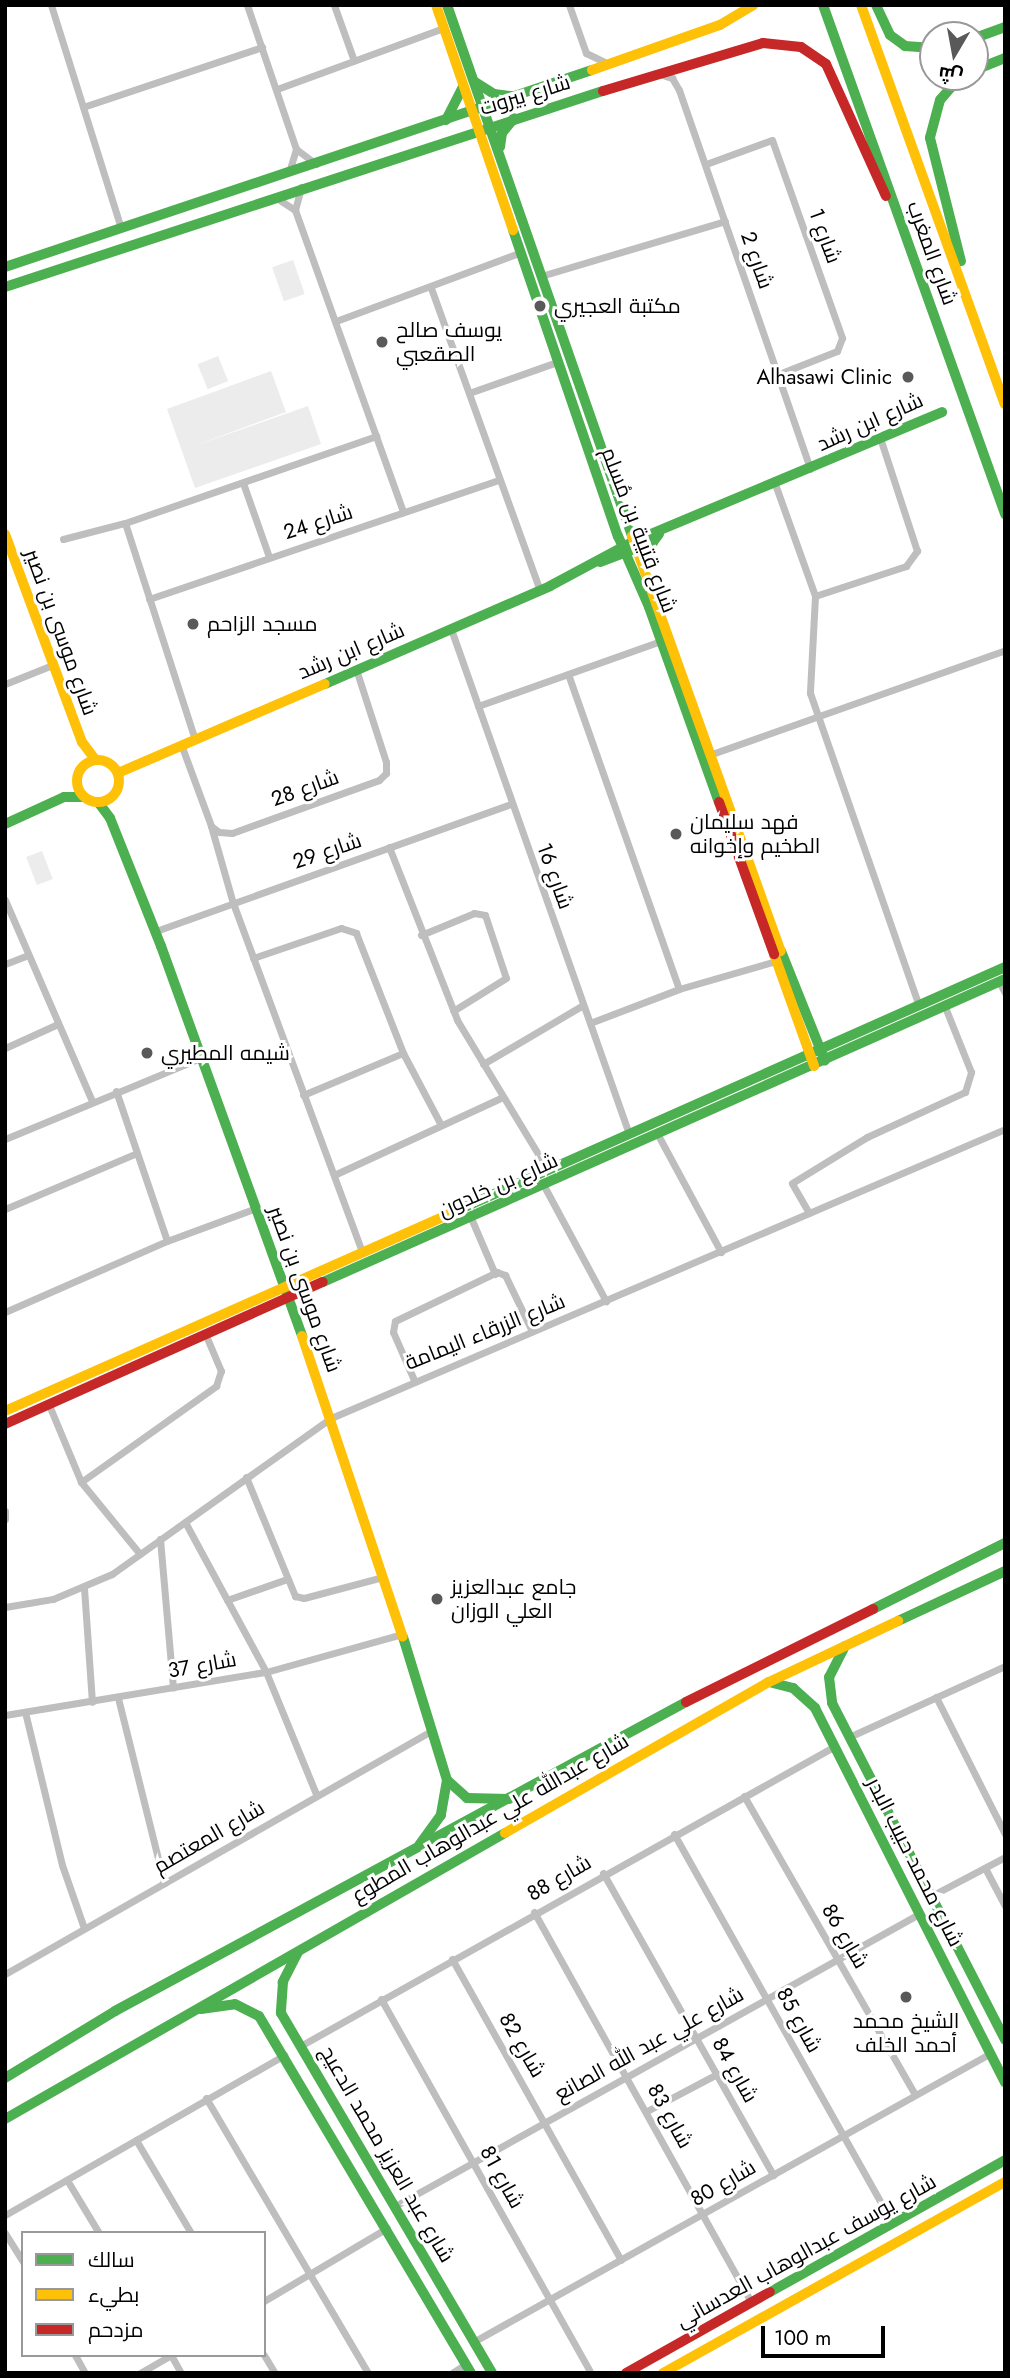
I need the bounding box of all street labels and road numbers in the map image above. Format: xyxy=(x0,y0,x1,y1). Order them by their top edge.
street label: شارع بيروت xyxy=(477,69,573,121)
street label: شارع المغرب xyxy=(902,198,962,308)
street label: شارع 1 xyxy=(804,205,846,267)
street label: شارع 2 xyxy=(735,228,779,292)
street label: شارع ابن رشد xyxy=(813,387,927,457)
street label: شارع قتيبة بن مُسلم xyxy=(596,444,682,616)
street label: شارع 24 xyxy=(280,499,356,545)
street label: شارع موسى بن نصير xyxy=(19,545,103,719)
street label: شارع ابن رشد xyxy=(294,617,408,685)
street label: شارع 28 xyxy=(268,764,342,812)
street label: شارع 29 xyxy=(289,828,365,874)
street label: شارع 16 xyxy=(531,839,579,913)
street label: شارع بن خلدون xyxy=(434,1147,562,1223)
street label: شارع موسى بن نصير xyxy=(263,1202,347,1376)
street label: شارع الزرقاء اليمامة xyxy=(401,1288,569,1376)
street label: شارع 37 xyxy=(166,1647,238,1683)
street label: شارع عبدالله علي عبدالوهاب المطوع xyxy=(347,1728,633,1908)
street label: شارع محمد حبيب البدر xyxy=(861,1773,969,1951)
street label: شارع المعتصم xyxy=(149,1795,269,1879)
street label: شارع 88 xyxy=(522,1850,596,1906)
street label: شارع 86 xyxy=(816,1899,874,1973)
street label: شارع علي عبد الله الصانع xyxy=(550,1981,748,2107)
street label: شارع 85 xyxy=(771,1983,827,2057)
street label: شارع 82 xyxy=(493,2008,551,2082)
street label: شارع 84 xyxy=(707,2033,763,2107)
street label: شارع عبد العزيز محمد الدعيج xyxy=(314,2041,460,2267)
street label: شارع 83 xyxy=(642,2079,698,2153)
street label: شارع 81 xyxy=(475,2141,529,2213)
street label: شارع 80 xyxy=(686,2154,760,2212)
street label: شارع يوسف عبدالوهاب العدساني xyxy=(672,2169,940,2333)

